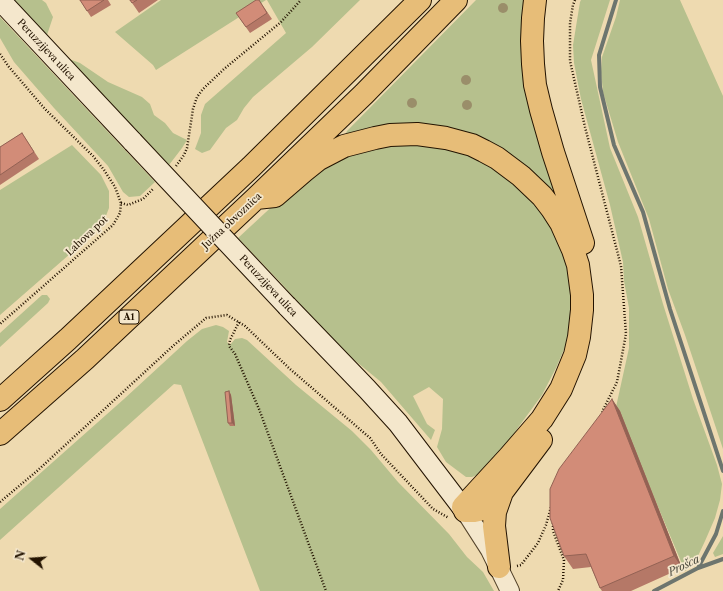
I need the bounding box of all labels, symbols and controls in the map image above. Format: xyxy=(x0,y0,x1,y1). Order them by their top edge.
street label: Peruzzijeva ulica xyxy=(14,17,78,83)
street label: Južna obvoznica xyxy=(200,190,264,252)
street label: Lahova pot xyxy=(64,214,110,258)
street label: Peruzzijeva ulica xyxy=(236,253,300,319)
road number: A1 xyxy=(119,310,139,324)
north arrow xyxy=(12,539,52,579)
text: N xyxy=(12,549,29,562)
water label: Prošca xyxy=(666,553,702,579)

